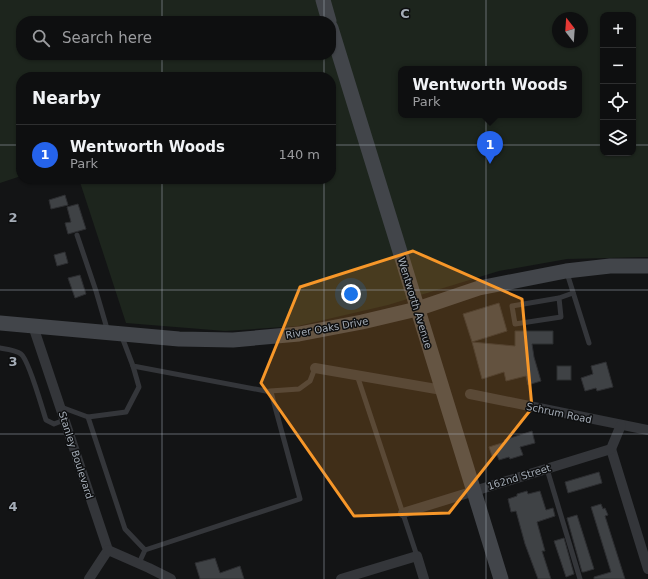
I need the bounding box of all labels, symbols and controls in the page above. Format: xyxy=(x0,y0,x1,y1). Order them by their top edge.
text: C xyxy=(400,6,410,21)
north arrow xyxy=(552,12,588,48)
map controls xyxy=(600,12,636,156)
button: + xyxy=(600,12,636,48)
search box xyxy=(16,16,336,60)
icon: search xyxy=(30,27,52,49)
text: Search here xyxy=(62,29,152,47)
button: − xyxy=(600,48,636,84)
popup xyxy=(398,66,582,118)
text: Wentworth Woods xyxy=(413,76,567,94)
button: locate xyxy=(600,84,636,120)
text: Nearby xyxy=(32,88,101,108)
text: Park xyxy=(413,94,441,109)
button: layers xyxy=(600,120,636,156)
pin: 1 xyxy=(477,131,503,164)
text: Wentworth Woods xyxy=(70,138,225,156)
text: 1 xyxy=(40,147,50,162)
text: 140 m xyxy=(278,147,320,162)
text: Park xyxy=(70,156,98,171)
text: 2 xyxy=(8,210,18,225)
street label: Wentworth Avenue xyxy=(396,256,434,350)
your location xyxy=(341,284,361,304)
street label: River Oaks Drive xyxy=(285,315,369,341)
text: 3 xyxy=(8,354,18,369)
street label: Schrum Road xyxy=(525,401,593,425)
street label: Stanley Boulevard xyxy=(57,410,95,500)
street label: 162nd Street xyxy=(486,462,552,492)
text: 4 xyxy=(8,499,18,514)

